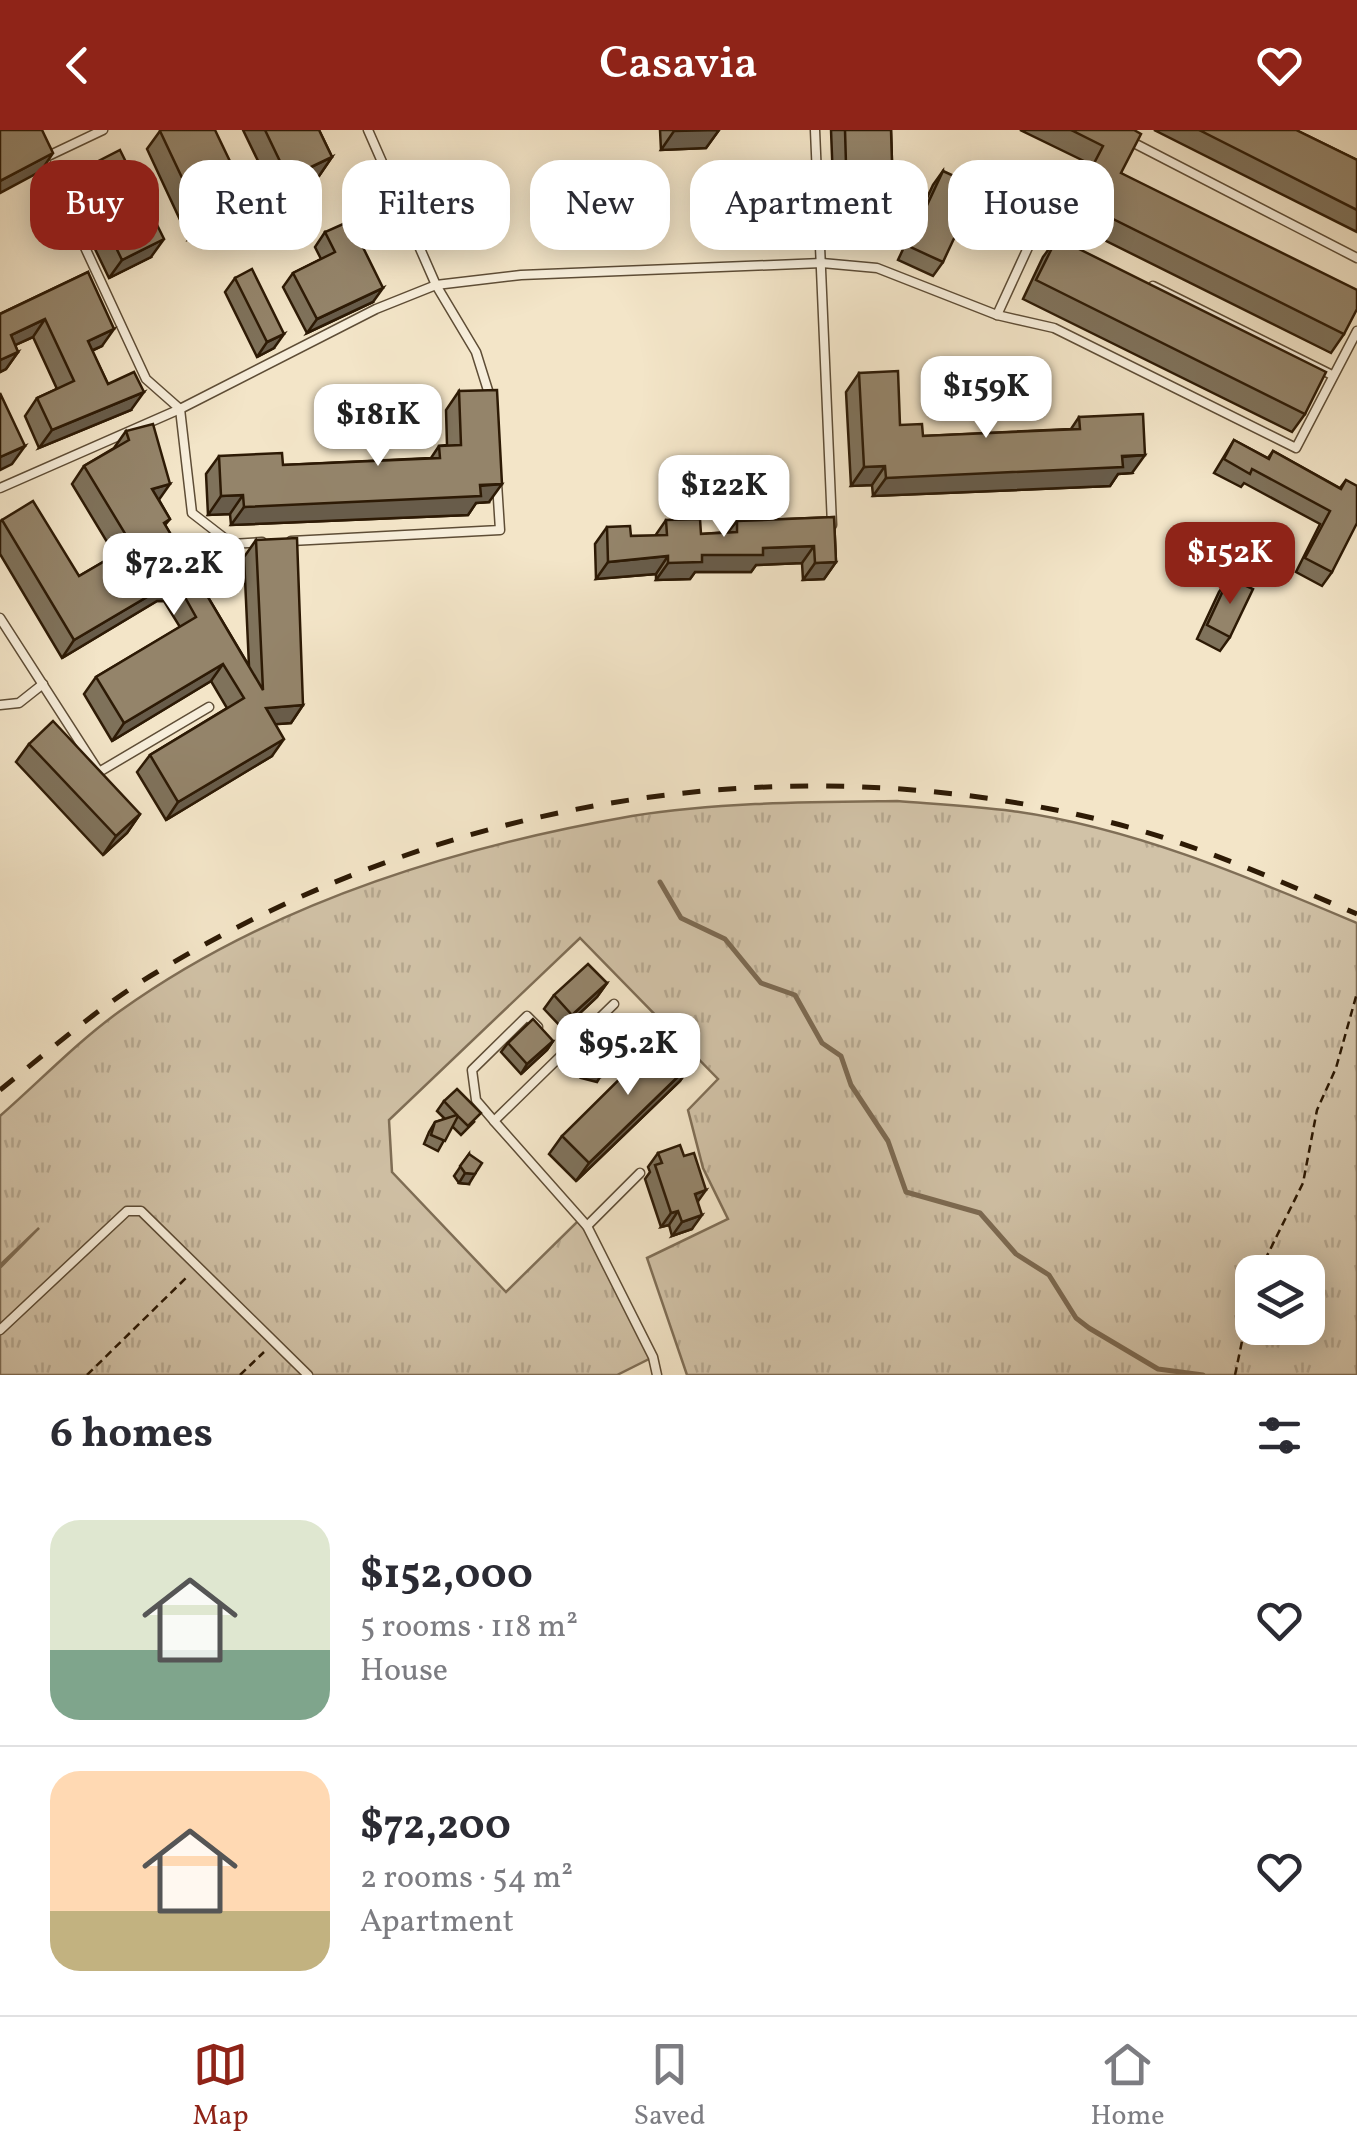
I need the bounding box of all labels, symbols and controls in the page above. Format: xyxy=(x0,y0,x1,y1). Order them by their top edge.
text: Casavia xyxy=(599,34,758,97)
icon: back xyxy=(50,38,105,93)
icon: heart xyxy=(1252,38,1307,93)
chip: Buy xyxy=(30,160,159,250)
chip: Rent xyxy=(179,160,322,250)
chip: Filters xyxy=(342,160,510,250)
chip: New xyxy=(530,160,670,250)
chip: Apartment xyxy=(690,160,928,250)
chip: House xyxy=(948,160,1114,250)
pin: $159K xyxy=(916,356,1056,441)
text: $159K xyxy=(943,366,1029,410)
pin: $181K xyxy=(308,384,448,469)
text: $181K xyxy=(336,394,420,438)
pin: $122K xyxy=(654,455,794,540)
text: $122K xyxy=(680,465,768,509)
pin: $152K xyxy=(1160,522,1300,607)
text: $152K xyxy=(1187,532,1273,576)
pin: $72.2K xyxy=(93,533,255,618)
text: $72.2K xyxy=(125,543,223,587)
pin: $95.2K xyxy=(547,1013,709,1098)
text: $95.2K xyxy=(578,1023,678,1067)
map controls xyxy=(1235,1255,1325,1345)
button: layers xyxy=(1235,1255,1325,1345)
text: 6 homes xyxy=(50,1406,213,1465)
icon: filters xyxy=(1252,1408,1307,1463)
text: $152,000 xyxy=(360,1547,533,1606)
icon: home xyxy=(130,1560,250,1680)
icon: heart xyxy=(1252,1593,1307,1648)
text: 5 rooms · 118 m² xyxy=(360,1606,578,1650)
text: House xyxy=(360,1650,448,1694)
text: $72,200 xyxy=(360,1798,511,1857)
icon: home xyxy=(130,1811,250,1931)
icon: heart xyxy=(1252,1844,1307,1899)
text: 2 rooms · 54 m² xyxy=(360,1857,573,1901)
text: Apartment xyxy=(360,1901,514,1945)
tab: Map xyxy=(192,2037,249,2136)
tab: Saved xyxy=(633,2037,706,2136)
tab: Home xyxy=(1090,2037,1165,2136)

